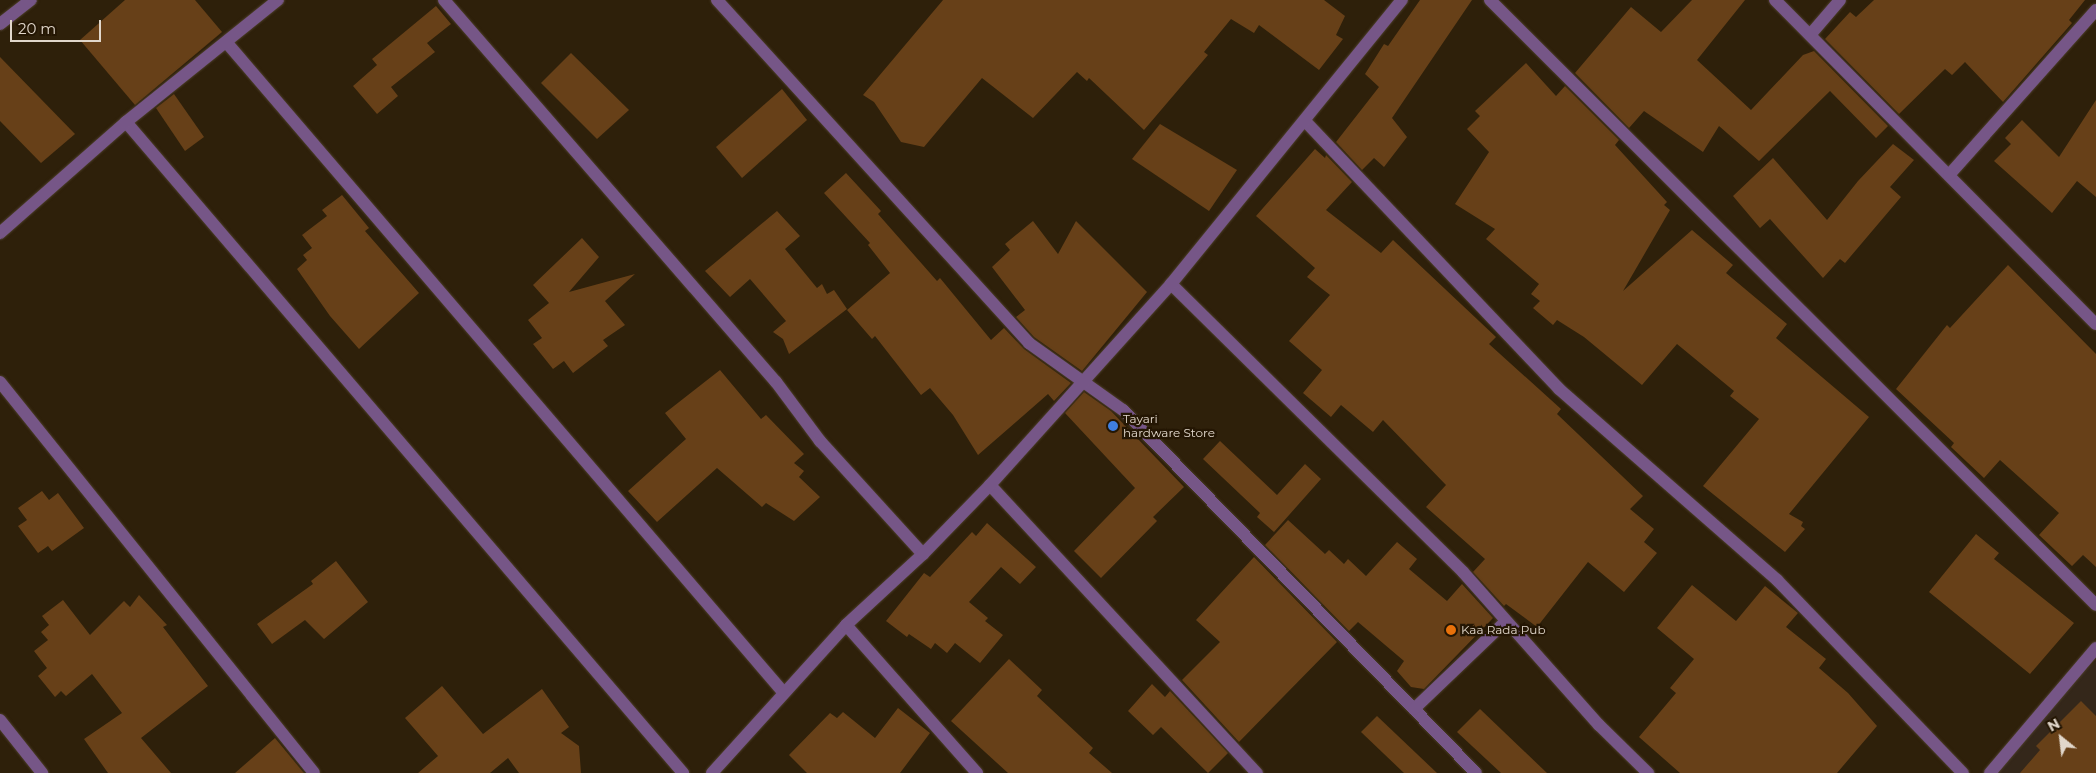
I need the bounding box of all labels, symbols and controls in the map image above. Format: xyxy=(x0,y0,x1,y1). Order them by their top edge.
scale bar xyxy=(12,10,104,42)
text: 20 m xyxy=(18,19,56,38)
place label: Tayari hardware Store xyxy=(1123,412,1215,440)
marker: Tayari hardware Store xyxy=(1107,420,1119,432)
place label: Kaa Rada Pub xyxy=(1461,623,1546,637)
marker: Kaa Rada Pub xyxy=(1445,624,1457,636)
north arrow xyxy=(2036,713,2086,763)
text: N xyxy=(2044,714,2063,735)

